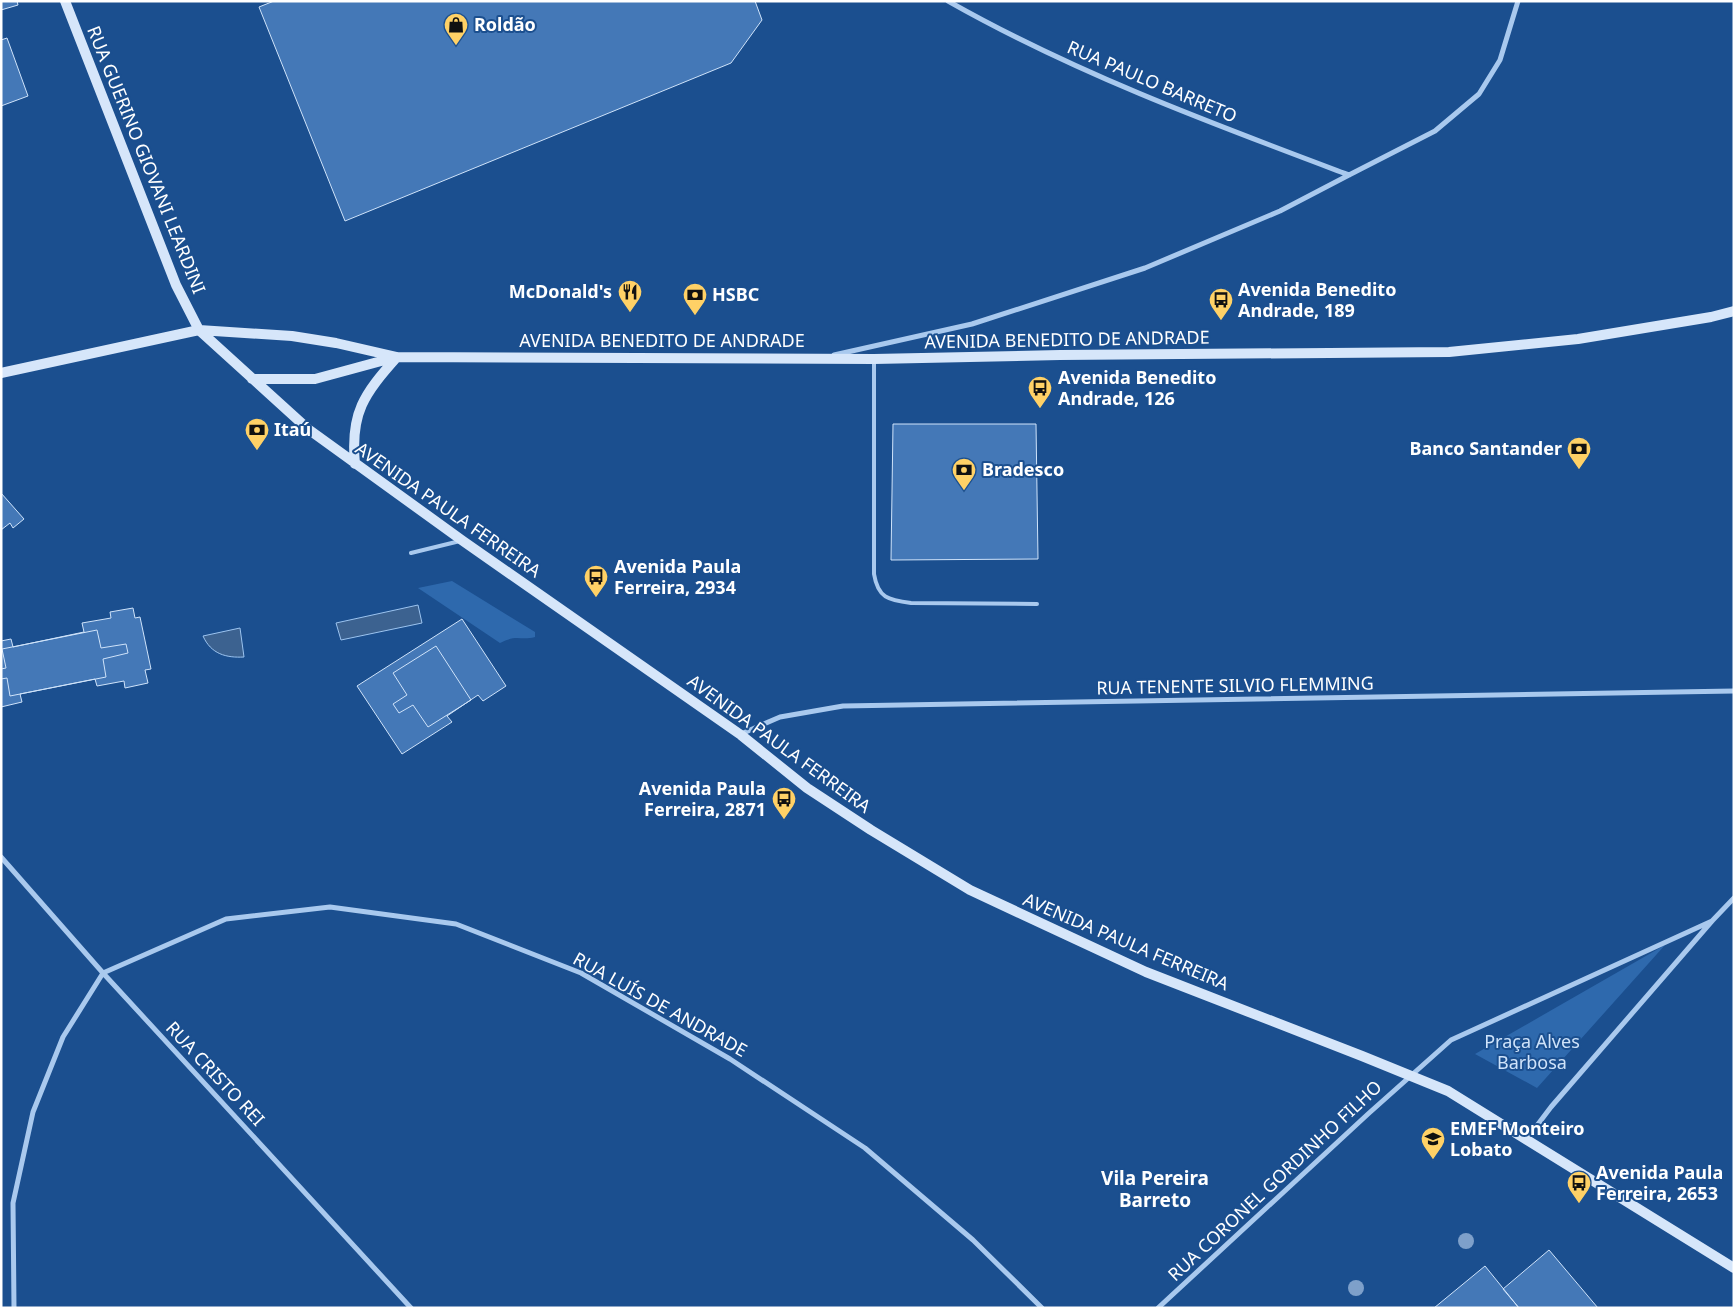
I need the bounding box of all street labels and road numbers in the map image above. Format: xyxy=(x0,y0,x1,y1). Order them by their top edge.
street label: RUA GUERINO GIOVANI LEARDINI xyxy=(82,22,212,297)
street label: RUA PAULO BARRETO xyxy=(1064,34,1241,128)
street label: AVENIDA BENEDITO DE ANDRADE xyxy=(924,325,1210,353)
street label: AVENIDA BENEDITO DE ANDRADE xyxy=(519,328,805,352)
street label: AVENIDA PAULA FERREIRA xyxy=(351,436,546,583)
street label: AVENIDA PAULA FERREIRA xyxy=(683,668,876,818)
street label: RUA TENENTE SILVIO FLEMMING xyxy=(1096,671,1374,699)
street label: AVENIDA PAULA FERREIRA xyxy=(1020,887,1233,996)
street label: RUA LUÍS DE ANDRADE xyxy=(569,946,752,1062)
street label: RUA CRISTO REI xyxy=(161,1016,270,1131)
street label: RUA CORONEL GORDINHO FILHO xyxy=(1162,1075,1386,1286)

